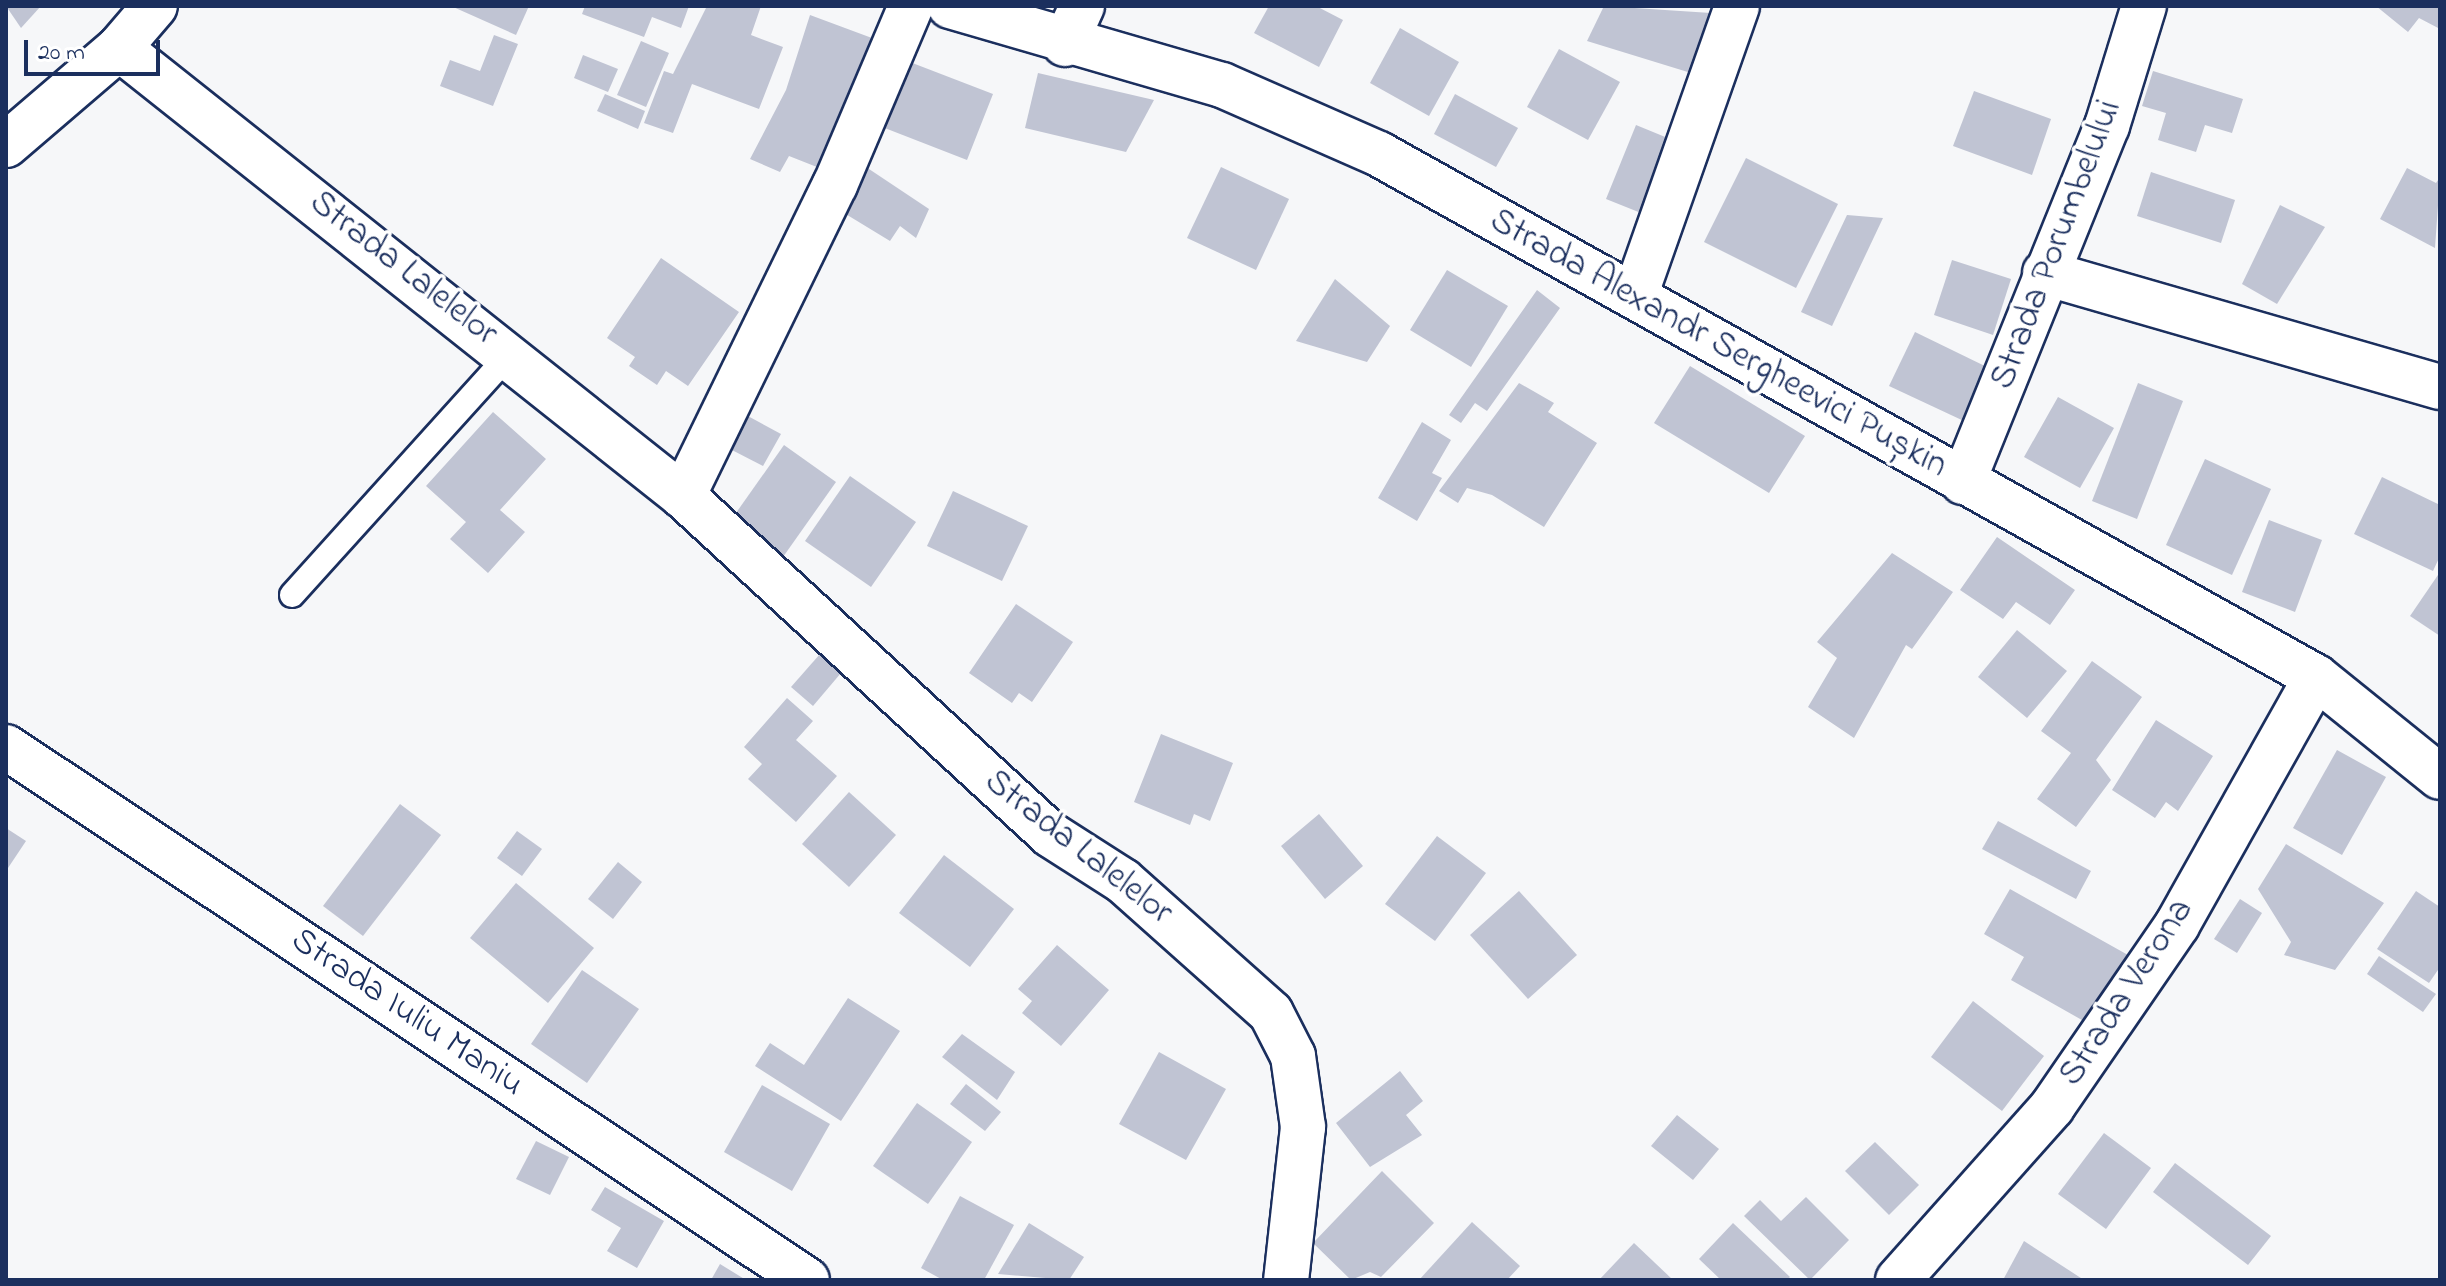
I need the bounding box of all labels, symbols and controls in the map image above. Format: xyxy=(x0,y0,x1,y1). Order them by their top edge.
scale bar xyxy=(28,24,164,74)
text: 20 m xyxy=(38,36,85,71)
street label: Strada Porumbelului xyxy=(1982,94,2132,396)
street label: Strada Lalelelor xyxy=(300,182,506,356)
street label: Strada Alexandr Sergheevici Pușkin xyxy=(1482,200,1954,488)
street label: Strada Lalelelor xyxy=(975,761,1181,935)
street label: Strada Verona xyxy=(2050,891,2204,1095)
street label: Strada Iuliu Maniu xyxy=(282,919,532,1107)

